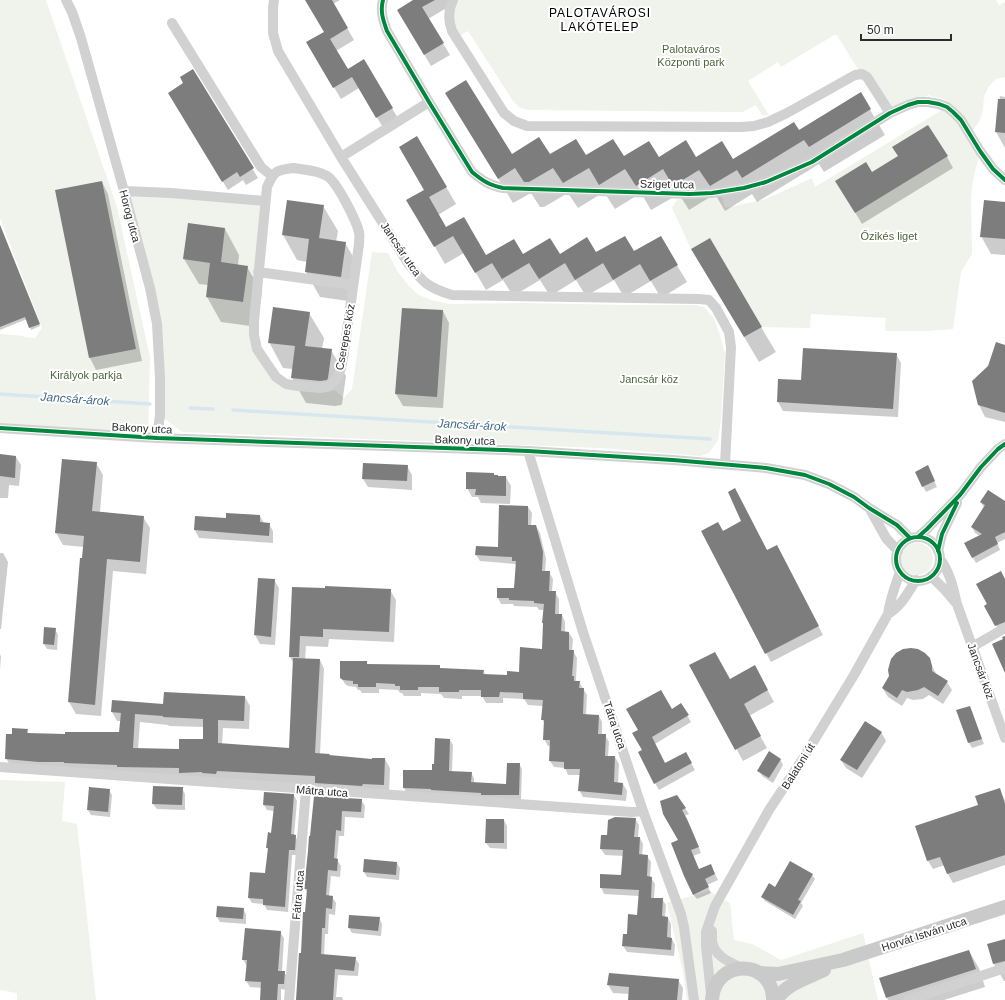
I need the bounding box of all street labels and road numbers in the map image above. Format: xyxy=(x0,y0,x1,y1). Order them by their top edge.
street label: Sziget utca xyxy=(640,178,695,190)
street label: Horog utca xyxy=(117,188,143,244)
street label: Jancsár utca xyxy=(379,220,424,279)
street label: Cserepes köz xyxy=(333,303,357,371)
street label: Bakony utca xyxy=(111,420,173,436)
street label: Bakony utca xyxy=(435,433,496,447)
street label: Jancsár köz xyxy=(965,641,997,701)
street label: Tátra utca xyxy=(601,700,629,751)
street label: Balatoni út xyxy=(779,741,817,791)
street label: Mátra utca xyxy=(296,783,349,799)
street label: Fátra utca xyxy=(290,869,306,920)
street label: Horvát István utca xyxy=(880,914,969,953)

